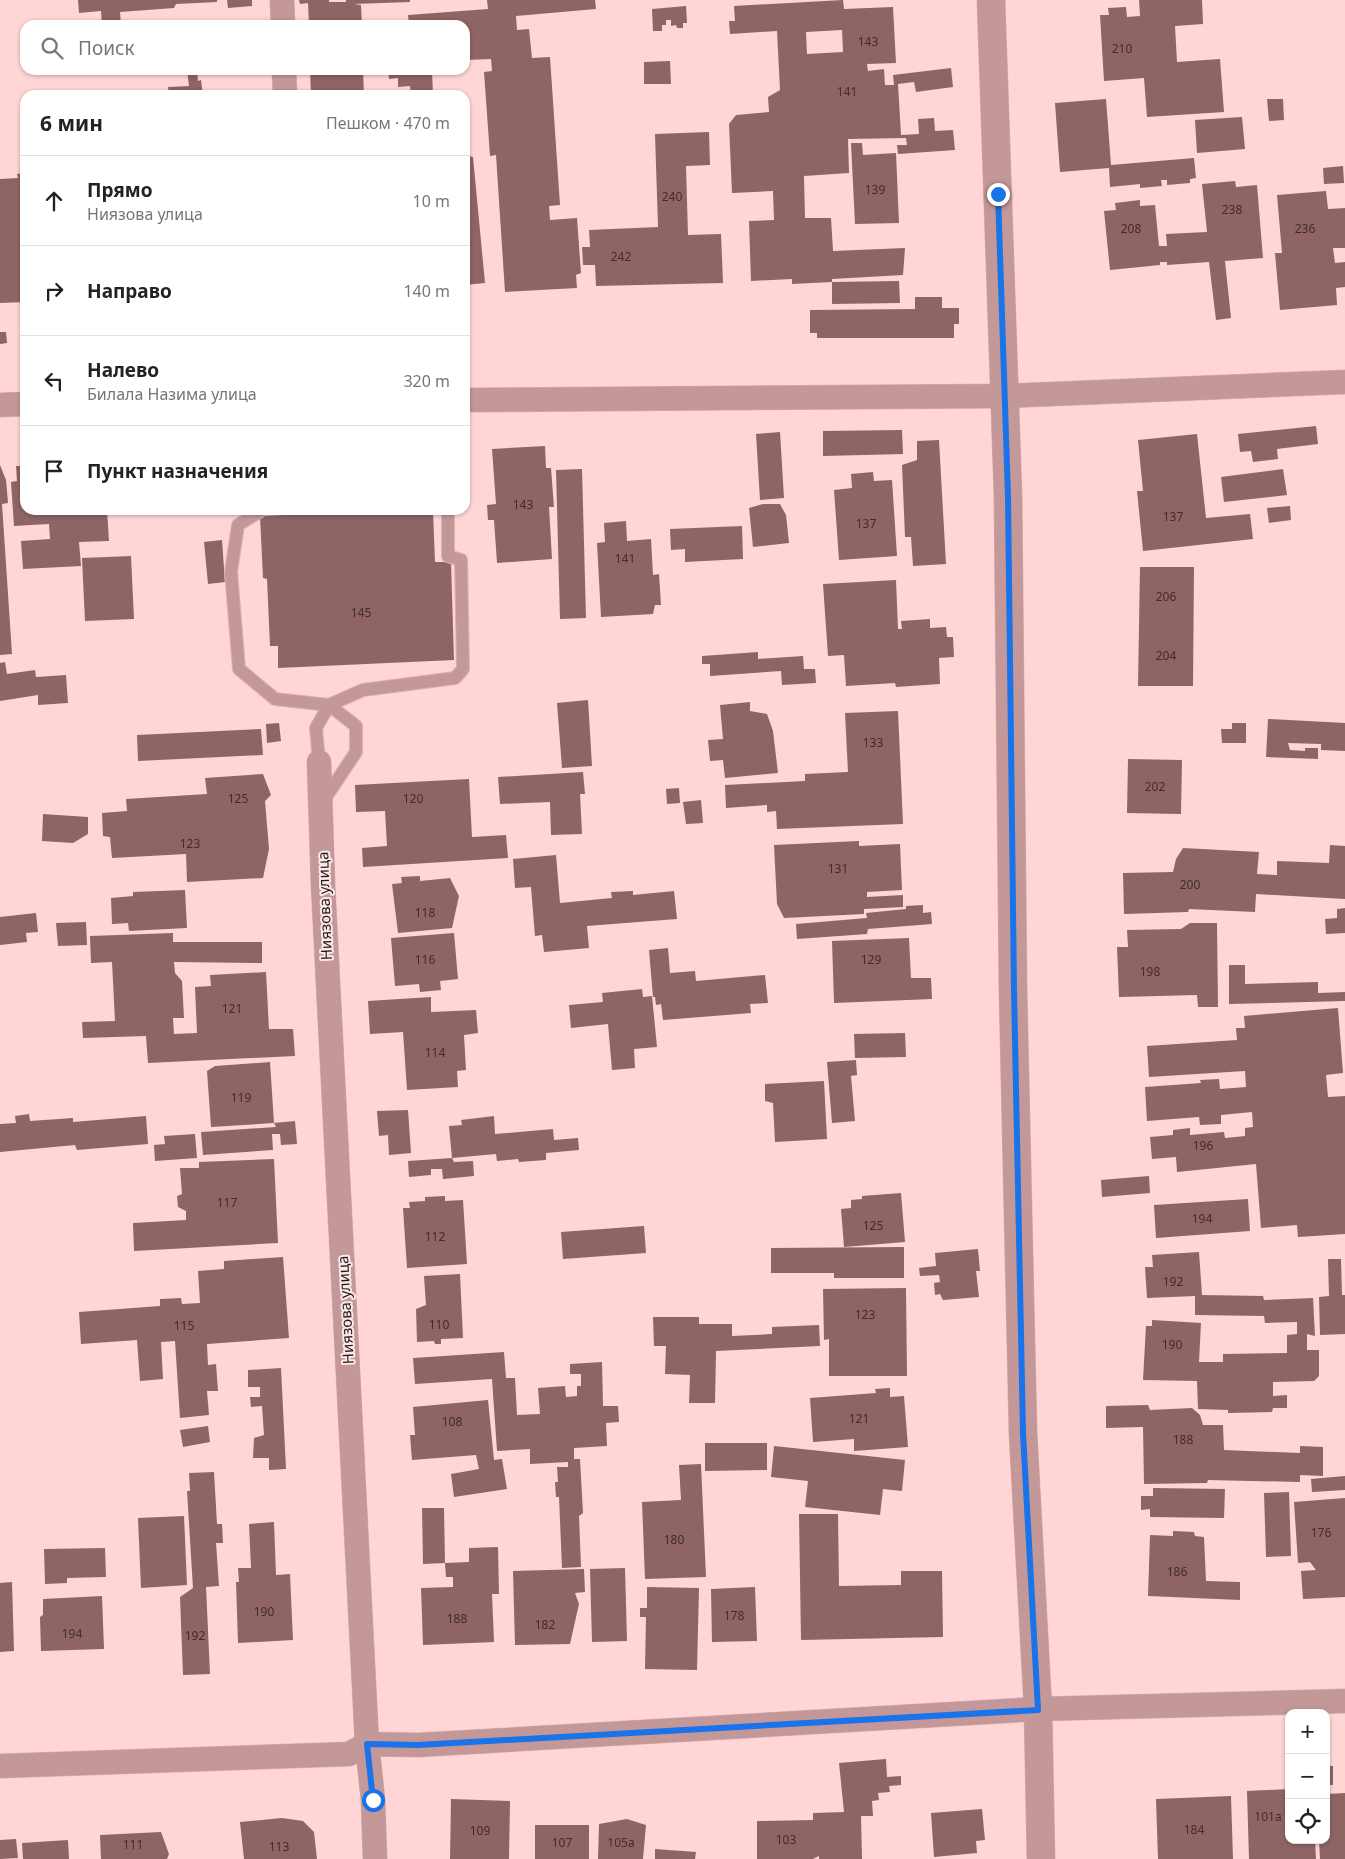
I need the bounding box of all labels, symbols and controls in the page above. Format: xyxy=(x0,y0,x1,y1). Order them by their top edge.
search box xyxy=(20,20,470,75)
house number: 143 xyxy=(858,33,878,50)
icon: search xyxy=(38,34,66,62)
text: Поиск xyxy=(78,35,134,61)
house number: 210 xyxy=(1112,40,1132,57)
house number: 141 xyxy=(837,83,857,100)
text: 6 мин xyxy=(40,109,103,137)
text: Пешком · 470 m xyxy=(326,112,450,134)
text: Прямо xyxy=(87,177,153,203)
house number: 139 xyxy=(865,181,885,198)
route end xyxy=(987,183,1010,206)
icon: ahead xyxy=(40,187,68,215)
house number: 240 xyxy=(662,188,682,205)
text: 10 m xyxy=(413,190,450,212)
house number: 238 xyxy=(1222,201,1242,218)
text: Ниязова улица xyxy=(87,203,203,225)
house number: 208 xyxy=(1121,220,1141,237)
house number: 236 xyxy=(1295,220,1315,237)
house number: 242 xyxy=(611,248,631,265)
icon: right xyxy=(40,277,68,305)
text: Направо xyxy=(87,278,172,304)
text: 140 m xyxy=(403,280,450,302)
text: Налево xyxy=(87,357,159,383)
icon: left xyxy=(40,367,68,395)
text: 320 m xyxy=(403,370,450,392)
text: Билала Назима улица xyxy=(87,383,257,405)
icon: arrive xyxy=(40,457,68,485)
text: Пункт назначения xyxy=(87,458,268,484)
house number: 143 xyxy=(513,496,533,513)
house number: 137 xyxy=(1163,508,1183,525)
house number: 137 xyxy=(856,515,876,532)
house number: 141 xyxy=(615,550,635,567)
house number: 206 xyxy=(1156,588,1176,605)
house number: 145 xyxy=(351,604,371,621)
house number: 204 xyxy=(1156,647,1176,664)
house number: 133 xyxy=(863,734,883,751)
house number: 202 xyxy=(1145,778,1165,795)
house number: 125 xyxy=(228,790,248,807)
house number: 120 xyxy=(403,790,423,807)
house number: 123 xyxy=(180,835,200,852)
street label: Ниязова улица xyxy=(312,851,336,961)
house number: 131 xyxy=(828,860,848,877)
house number: 200 xyxy=(1180,876,1200,893)
house number: 118 xyxy=(415,904,435,921)
house number: 116 xyxy=(415,951,435,968)
house number: 129 xyxy=(861,951,881,968)
house number: 198 xyxy=(1140,963,1160,980)
house number: 121 xyxy=(222,1000,242,1017)
house number: 114 xyxy=(425,1044,445,1061)
house number: 119 xyxy=(231,1089,251,1106)
house number: 196 xyxy=(1193,1137,1213,1154)
house number: 117 xyxy=(217,1194,237,1211)
house number: 194 xyxy=(1192,1210,1212,1227)
house number: 125 xyxy=(863,1217,883,1234)
house number: 112 xyxy=(425,1228,445,1245)
street label: Ниязова улица xyxy=(332,1255,358,1365)
house number: 192 xyxy=(1163,1273,1183,1290)
house number: 123 xyxy=(855,1306,875,1323)
house number: 110 xyxy=(429,1316,449,1333)
house number: 115 xyxy=(174,1317,194,1334)
house number: 190 xyxy=(1162,1336,1182,1353)
house number: 121 xyxy=(849,1410,869,1427)
house number: 108 xyxy=(442,1413,462,1430)
house number: 188 xyxy=(1173,1431,1193,1448)
house number: 176 xyxy=(1311,1524,1331,1541)
house number: 180 xyxy=(664,1531,684,1548)
house number: 186 xyxy=(1167,1563,1187,1580)
house number: 190 xyxy=(254,1603,274,1620)
house number: 178 xyxy=(724,1607,744,1624)
house number: 188 xyxy=(447,1610,467,1627)
house number: 182 xyxy=(535,1616,555,1633)
house number: 194 xyxy=(62,1625,82,1642)
house number: 192 xyxy=(185,1627,205,1644)
map controls xyxy=(1285,1709,1330,1844)
button: + xyxy=(1285,1709,1330,1754)
button: − xyxy=(1285,1754,1330,1799)
route start xyxy=(362,1789,385,1812)
button: locate xyxy=(1285,1799,1330,1844)
house number: 101а xyxy=(1254,1808,1282,1825)
house number: 184 xyxy=(1184,1821,1204,1838)
house number: 109 xyxy=(470,1822,490,1839)
house number: 103 xyxy=(776,1831,796,1848)
house number: 107 xyxy=(552,1834,572,1851)
house number: 105а xyxy=(607,1834,635,1851)
house number: 111 xyxy=(123,1836,143,1853)
house number: 113 xyxy=(269,1838,289,1855)

